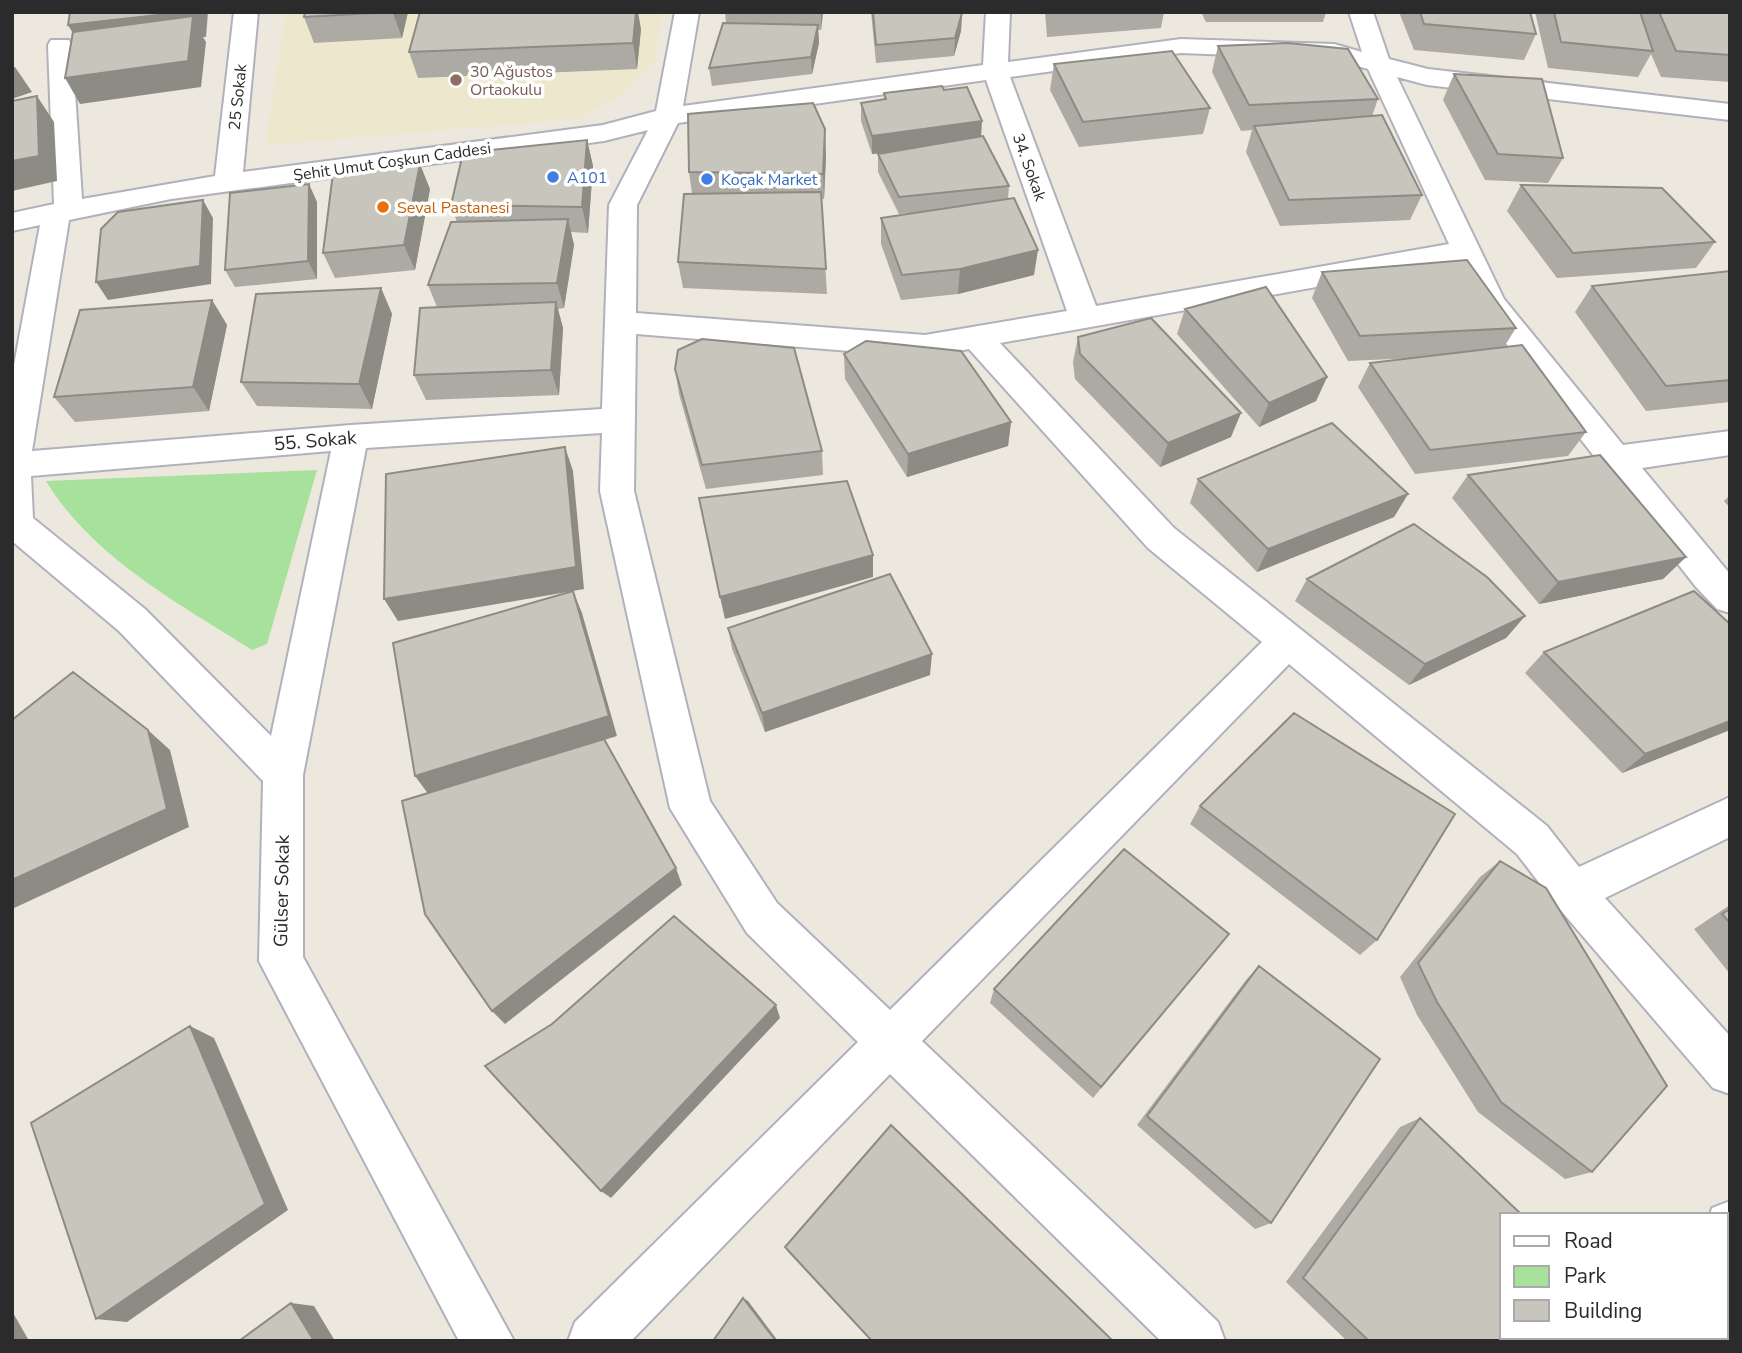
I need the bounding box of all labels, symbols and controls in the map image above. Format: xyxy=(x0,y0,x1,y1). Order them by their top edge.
place label: 30 Ağustos Ortaokulu xyxy=(470,61,553,101)
street label: 25 Sokak xyxy=(224,62,253,131)
marker: 30 Ağustos Ortaokulu xyxy=(448,72,464,88)
street label: 34. Sokak xyxy=(1007,131,1052,205)
street label: Şehit Umut Coşkun Caddesi xyxy=(292,137,492,187)
place label: A101 xyxy=(567,167,607,189)
marker: A101 xyxy=(545,169,561,185)
place label: Koçak Market xyxy=(721,169,818,191)
marker: Koçak Market xyxy=(699,171,715,187)
place label: Seval Pastanesi xyxy=(397,197,510,219)
marker: Seval Pastanesi xyxy=(375,199,391,215)
street label: 55. Sokak xyxy=(272,424,358,458)
street label: Gülser Sokak xyxy=(268,834,296,947)
legend xyxy=(1500,1213,1728,1339)
text: Road xyxy=(1564,1227,1613,1255)
text: Park xyxy=(1564,1262,1606,1290)
text: Building xyxy=(1564,1297,1642,1325)

